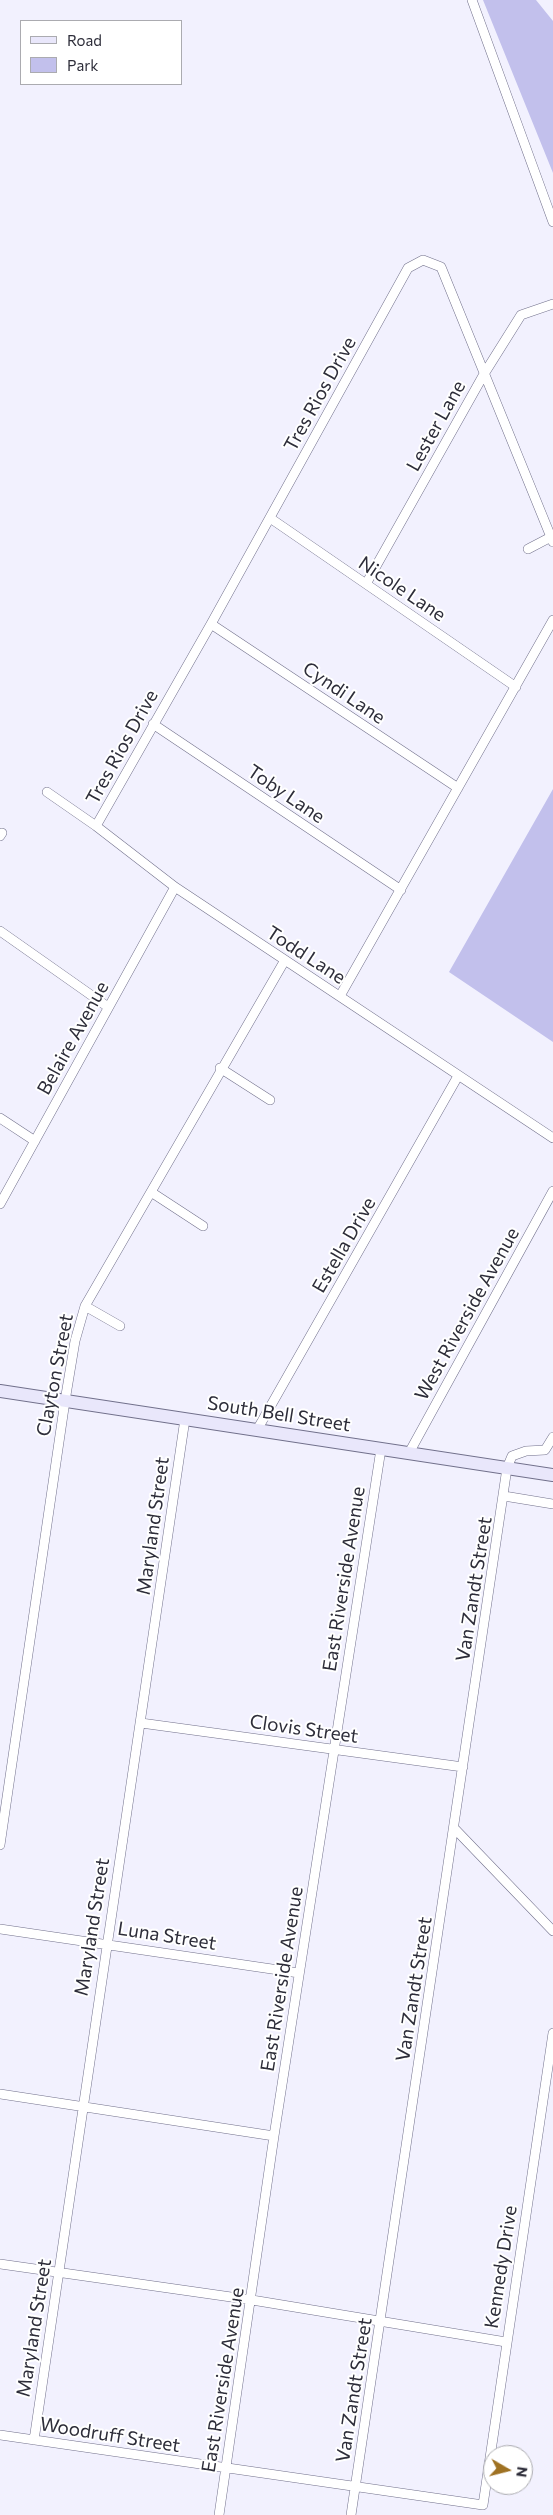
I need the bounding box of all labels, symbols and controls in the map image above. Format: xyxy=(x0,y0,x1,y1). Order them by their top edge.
legend xyxy=(20,20,182,85)
text: Road xyxy=(67,31,102,49)
text: Park xyxy=(67,56,98,74)
street label: Tres Rios Drive xyxy=(279,333,361,455)
street label: Lester Lane xyxy=(402,377,470,475)
street label: Nicole Lane xyxy=(354,552,450,626)
street label: Cyndi Lane xyxy=(298,657,390,729)
street label: Tres Rios Drive xyxy=(81,686,163,808)
street label: Toby Lane xyxy=(243,760,329,828)
street label: Todd Lane xyxy=(262,921,350,989)
street label: Belaire Avenue xyxy=(32,977,114,1099)
street label: Estella Drive xyxy=(307,1193,381,1297)
street label: West Riverside Avenue xyxy=(410,1224,524,1404)
street label: Clayton Street xyxy=(32,1312,78,1438)
street label: South Bell Street xyxy=(206,1391,352,1437)
street label: Maryland Street xyxy=(132,1455,174,1597)
street label: East Riverside Avenue xyxy=(318,1485,370,1673)
street label: Van Zandt Street xyxy=(451,1515,497,1663)
street label: Clovis Street xyxy=(248,1710,360,1748)
street label: Maryland Street xyxy=(70,1856,114,1998)
street label: East Riverside Avenue xyxy=(256,1885,308,2073)
street label: Van Zandt Street xyxy=(391,1915,437,2063)
street label: Luna Street xyxy=(116,1917,218,1955)
street label: Kennedy Drive xyxy=(480,2204,522,2330)
street label: Maryland Street xyxy=(12,2257,56,2399)
street label: East Riverside Avenue xyxy=(197,2286,249,2474)
street label: Van Zandt Street xyxy=(331,2316,377,2464)
street label: Woodruff Street xyxy=(38,2413,182,2457)
north arrow xyxy=(483,2445,533,2495)
text: N xyxy=(513,2466,532,2478)

